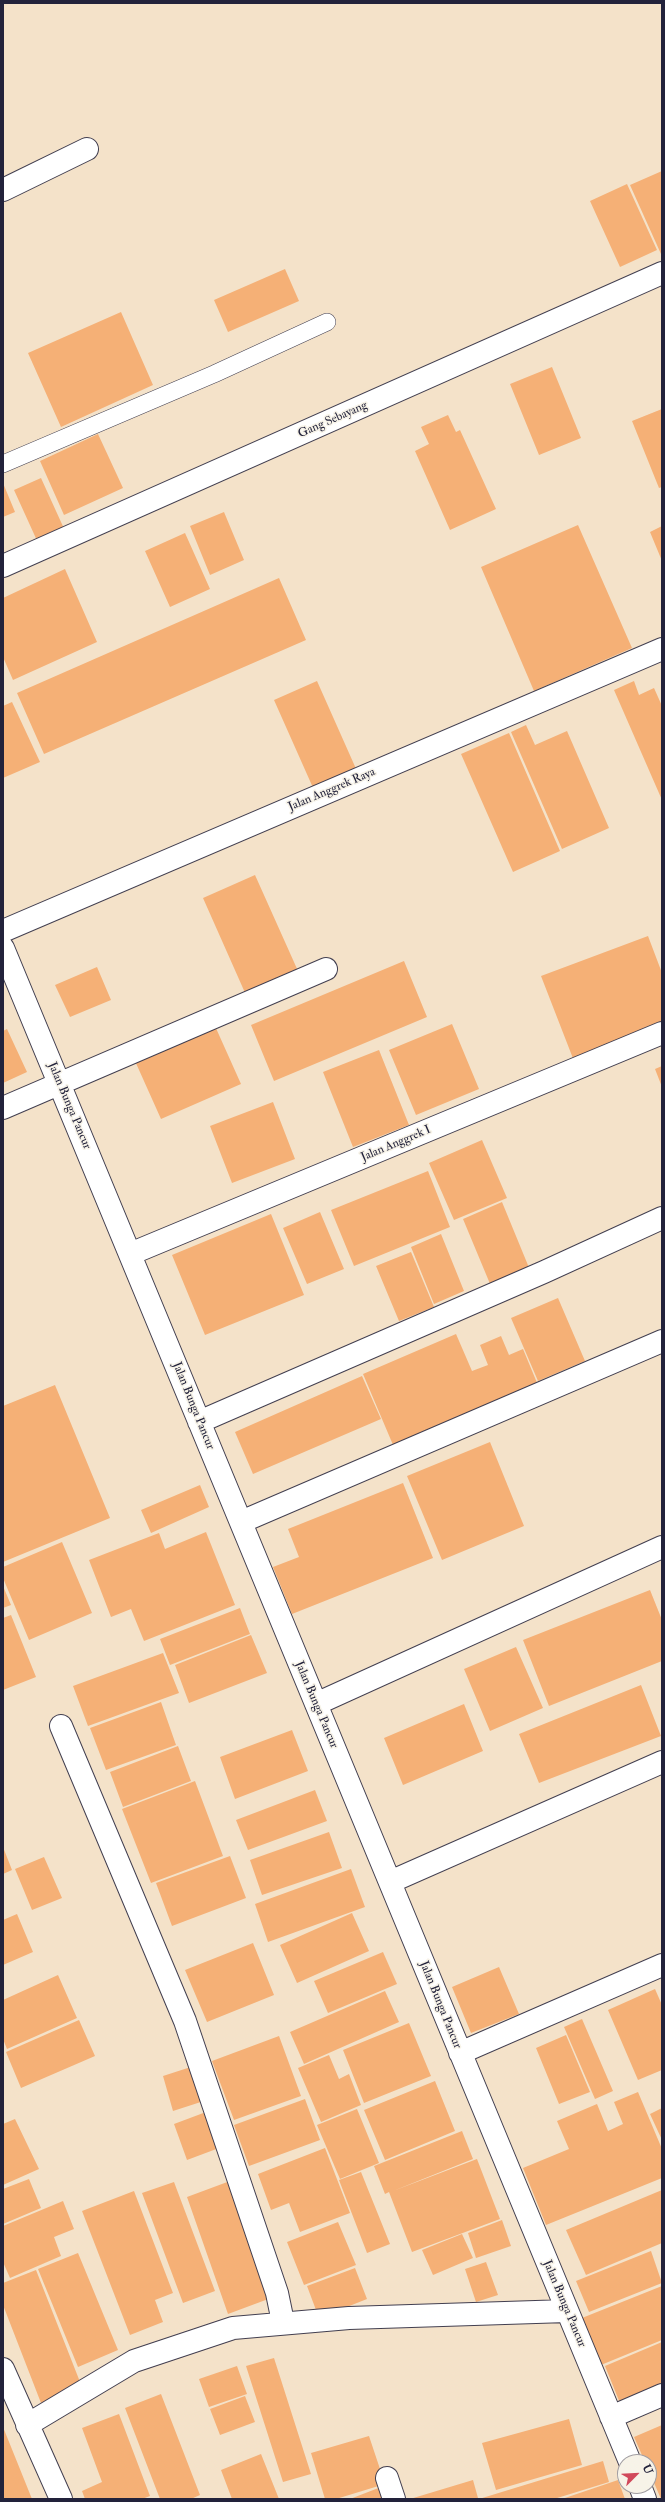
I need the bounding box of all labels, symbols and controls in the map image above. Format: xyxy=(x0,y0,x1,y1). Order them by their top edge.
street label: Gang Sebayang xyxy=(296,398,370,442)
street label: Jalan Anggrek Raya xyxy=(286,765,378,815)
street label: Jalan Bunga Pancur xyxy=(44,1060,94,1152)
street label: Jalan Anggrek I xyxy=(359,1123,433,1165)
street label: Jalan Bunga Pancur xyxy=(169,1360,217,1452)
street label: Jalan Bunga Pancur xyxy=(291,1659,341,1751)
street label: Jalan Bunga Pancur xyxy=(416,1959,464,2051)
street label: Jalan Bunga Pancur xyxy=(539,2258,589,2350)
north arrow xyxy=(617,2454,657,2494)
text: U xyxy=(640,2462,655,2476)

